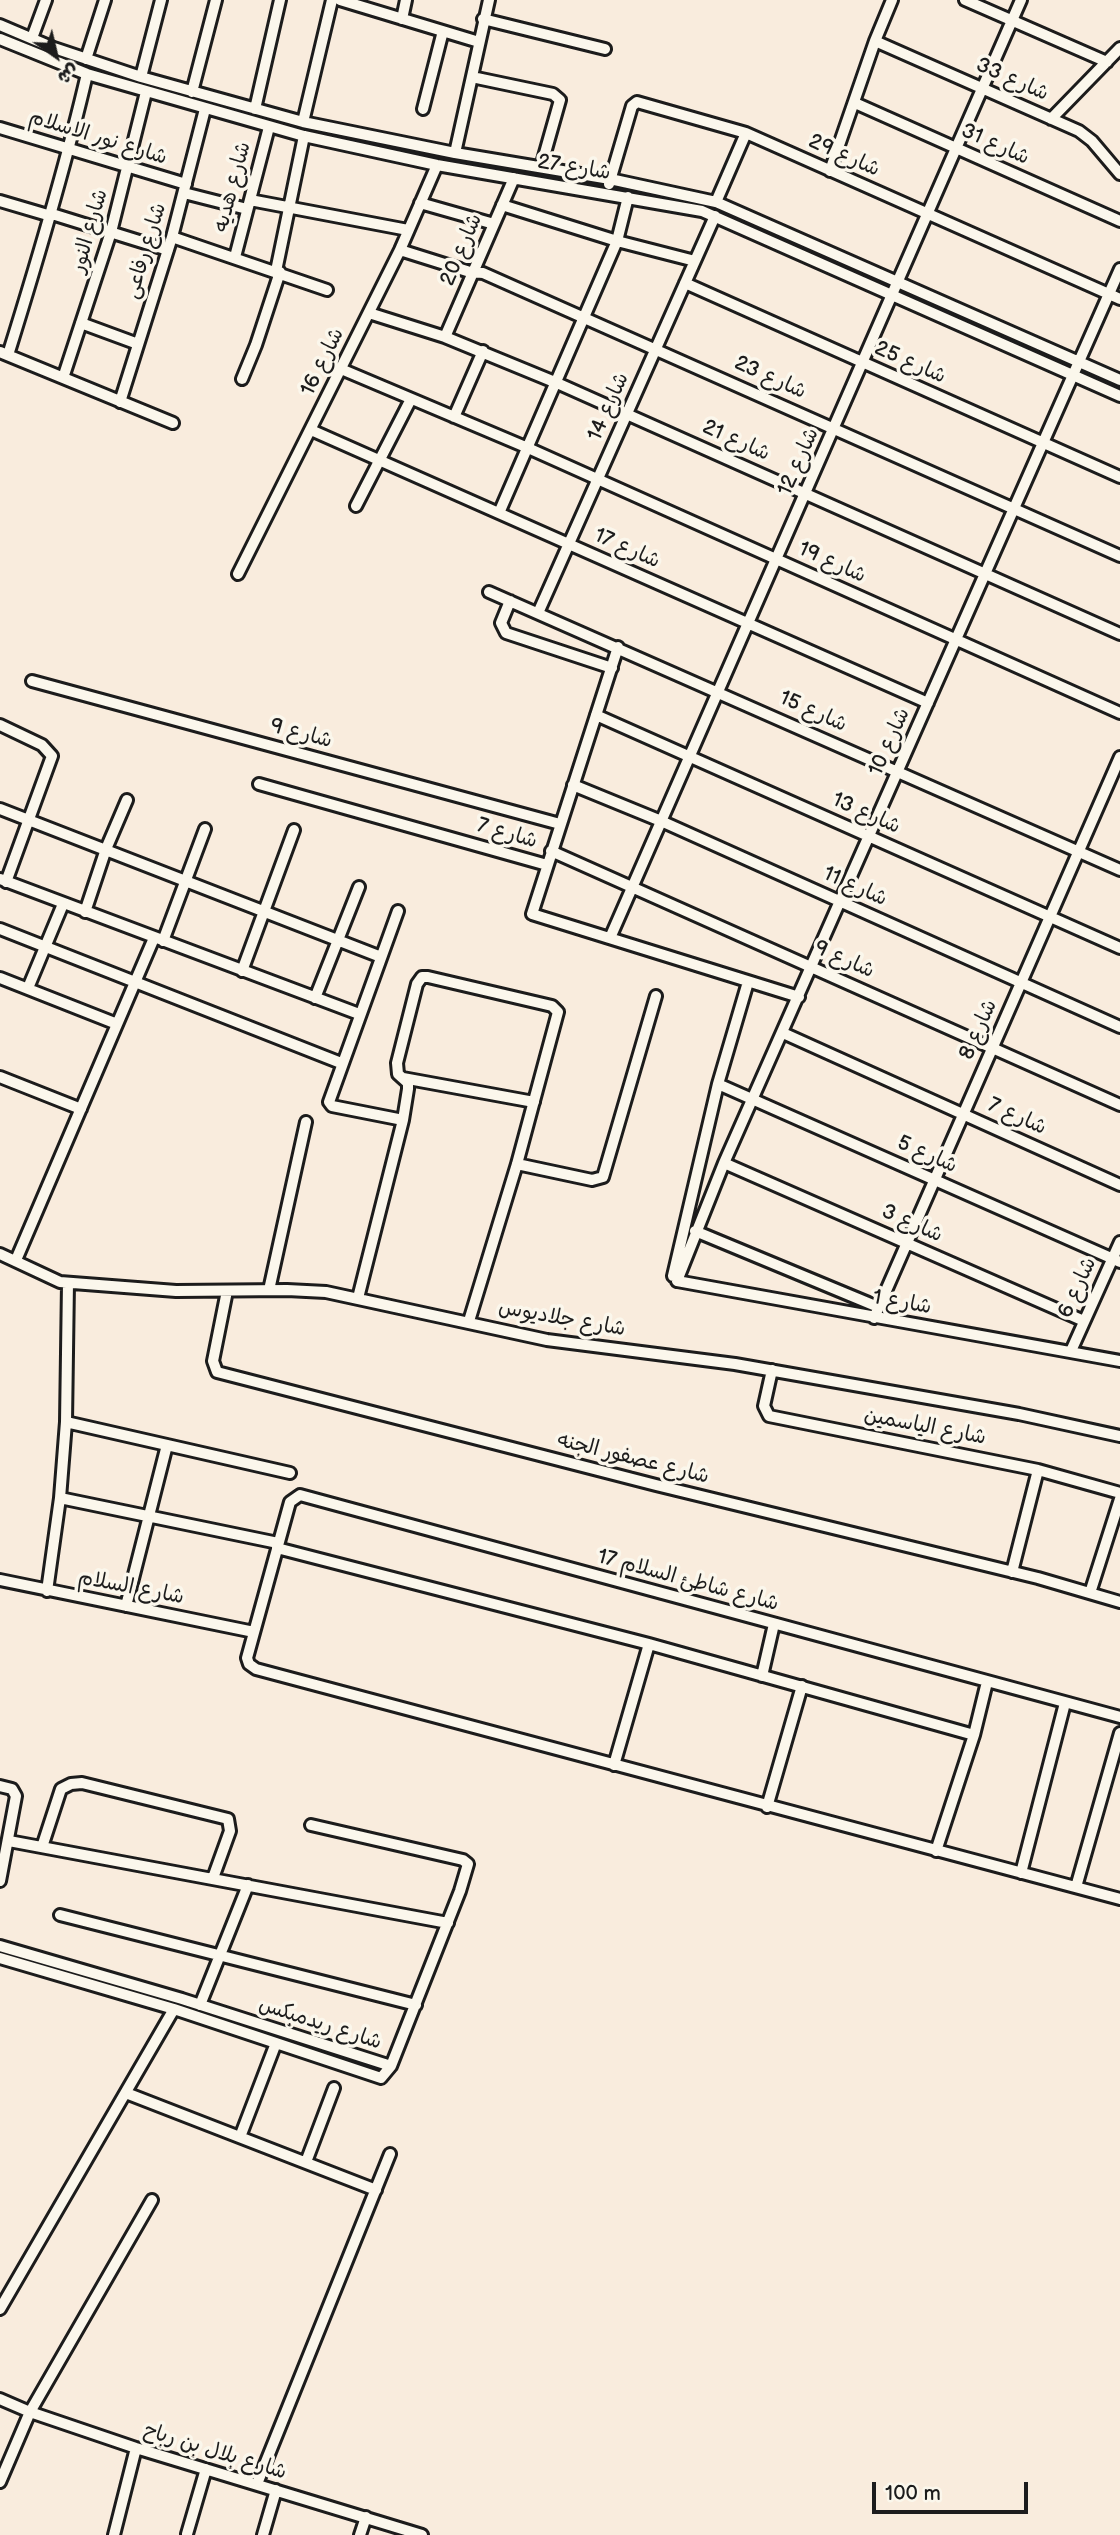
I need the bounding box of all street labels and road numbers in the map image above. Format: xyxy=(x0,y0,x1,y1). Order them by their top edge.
street label: شارع 33 xyxy=(972,53,1052,107)
street label: شارع نور الاسلام xyxy=(26,105,170,171)
street label: شارع 31 xyxy=(957,119,1033,171)
street label: شارع 29 xyxy=(804,129,884,183)
street label: شارع هديه xyxy=(209,139,257,235)
street label: شارع 27 xyxy=(536,150,612,186)
street label: شارع النور xyxy=(66,186,114,276)
street label: شارع رفاعى xyxy=(119,200,173,302)
street label: شارع 20 xyxy=(436,210,488,290)
street label: شارع 16 xyxy=(296,324,350,400)
street label: شارع 25 xyxy=(870,336,950,390)
street label: شارع 23 xyxy=(730,351,810,405)
street label: شارع 14 xyxy=(583,369,635,445)
street label: شارع 21 xyxy=(698,415,774,467)
street label: شارع 12 xyxy=(773,424,825,500)
street label: شارع 17 xyxy=(590,523,664,575)
street label: شارع 19 xyxy=(794,537,870,589)
street label: شارع 15 xyxy=(775,686,851,738)
street label: شارع 10 xyxy=(864,704,916,780)
street label: شارع 9 xyxy=(267,714,335,754)
street label: شارع 13 xyxy=(828,788,904,840)
street label: شارع 7 xyxy=(474,813,540,855)
street label: شارع 11 xyxy=(819,862,891,912)
street label: شارع 9 xyxy=(810,936,878,984)
street label: شارع 8 xyxy=(955,996,1003,1064)
street label: شارع 7 xyxy=(984,1093,1050,1141)
street label: شارع 5 xyxy=(893,1131,961,1179)
street label: شارع 3 xyxy=(878,1199,946,1249)
street label: شارع 6 xyxy=(1053,1254,1103,1322)
street label: شارع 1 xyxy=(871,1285,933,1321)
street label: شارع جلاديوس xyxy=(497,1295,627,1343)
street label: شارع الياسمين xyxy=(862,1403,988,1451)
street label: شارع عصفور الجنه xyxy=(554,1428,712,1490)
street label: شارع شاطئ السلام 17 xyxy=(595,1545,781,1617)
street label: شارع السلام xyxy=(76,1565,186,1611)
street label: شارع ريدمبكس xyxy=(255,1992,385,2056)
street label: شارع بلال بن رباح xyxy=(140,2418,290,2486)

